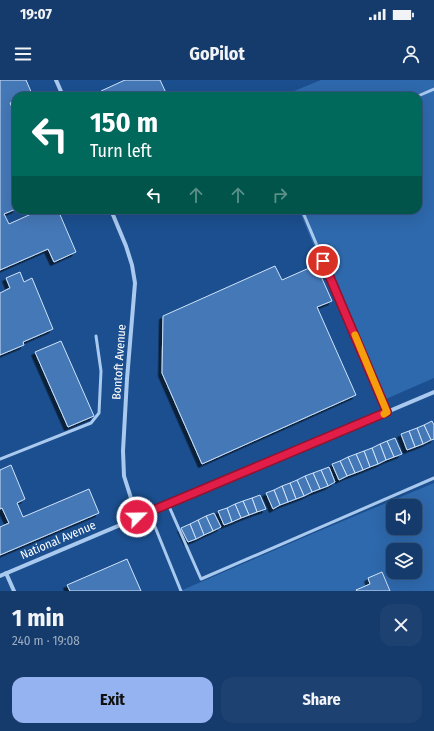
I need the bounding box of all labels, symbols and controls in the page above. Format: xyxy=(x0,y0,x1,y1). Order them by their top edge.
text: 19:07 xyxy=(20,5,52,23)
icon: menu xyxy=(12,43,34,65)
text: GoPilot xyxy=(189,43,245,65)
icon: person xyxy=(400,43,422,65)
text: 150 m xyxy=(90,106,158,139)
icon: left xyxy=(24,108,76,160)
text: Turn left xyxy=(90,140,152,162)
icon: left xyxy=(143,184,165,206)
icon: ahead xyxy=(185,184,207,206)
icon: ahead xyxy=(227,184,249,206)
icon: right xyxy=(269,184,291,206)
pin xyxy=(306,244,340,278)
icon: arrive xyxy=(312,250,334,272)
street label: Bontoft Avenue xyxy=(109,324,129,400)
position arrow xyxy=(116,496,158,538)
map controls xyxy=(386,499,422,579)
button: sound xyxy=(386,499,422,535)
street label: National Avenue xyxy=(18,518,98,562)
button: layers xyxy=(386,543,422,579)
text: 1 min xyxy=(12,604,64,632)
button: close xyxy=(380,604,422,646)
text: 240 m · 19:08 xyxy=(12,633,80,648)
button: Exit xyxy=(12,677,213,723)
button: Share xyxy=(221,677,422,723)

